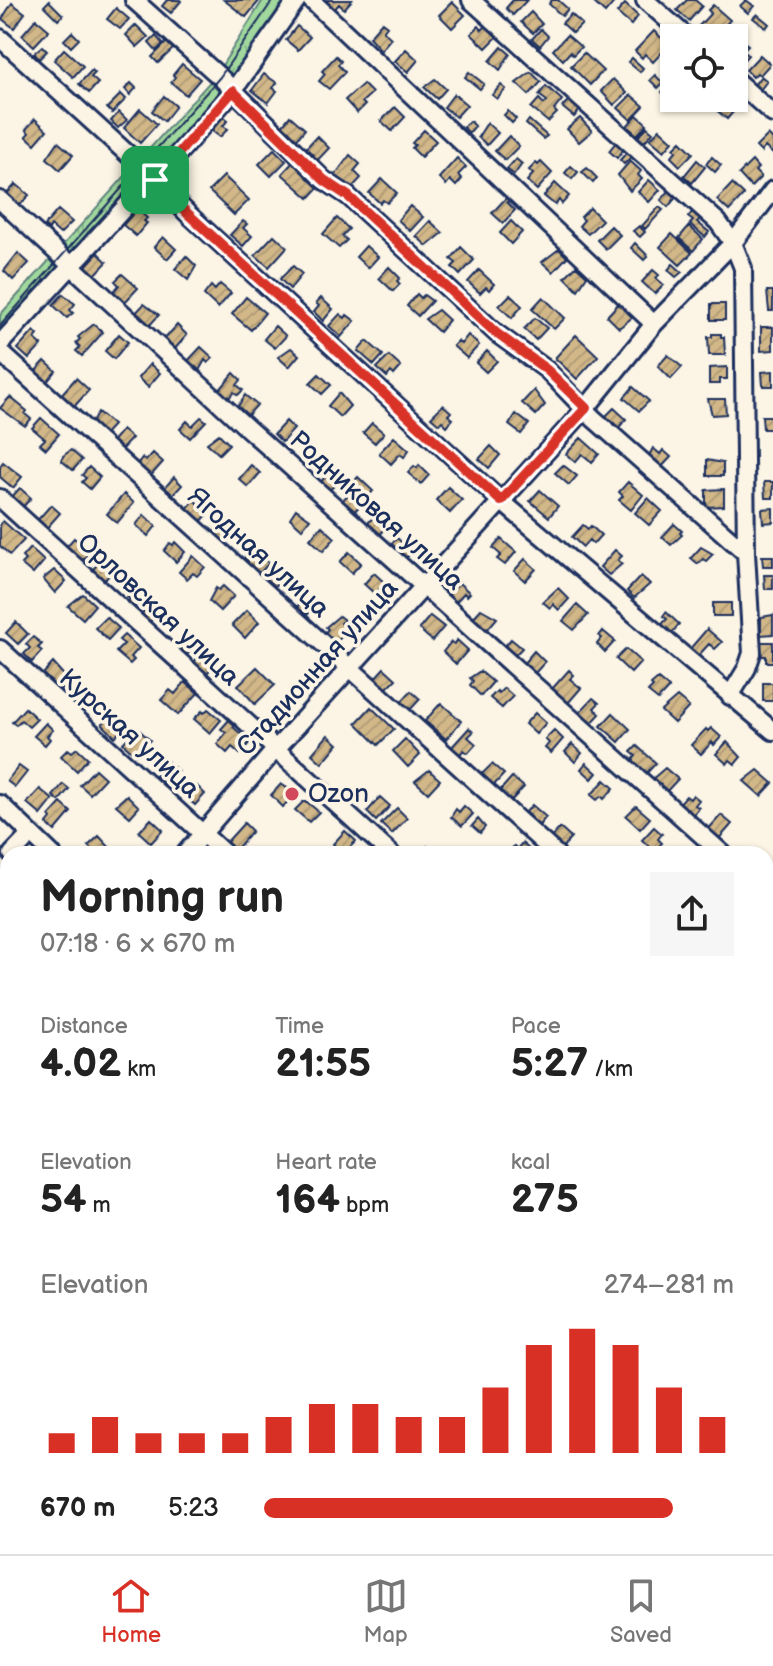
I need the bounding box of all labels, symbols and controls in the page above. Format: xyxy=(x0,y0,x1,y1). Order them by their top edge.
map controls xyxy=(660,24,748,112)
button: locate xyxy=(660,24,748,112)
pin xyxy=(121,146,189,214)
icon: arrive xyxy=(133,158,177,202)
street label: Родниковая улица xyxy=(283,425,469,597)
street label: Ягодная улица xyxy=(181,481,335,625)
street label: Орловская улица xyxy=(71,527,245,693)
street label: Стадионная улица xyxy=(231,573,405,763)
street label: Курская улица xyxy=(52,663,206,805)
place label: Ozon xyxy=(308,779,369,810)
marker: Ozon xyxy=(283,785,301,803)
text: Morning run xyxy=(40,872,284,925)
button: share xyxy=(650,872,734,956)
text: 07:18 · 6 × 670 m xyxy=(40,929,235,960)
text: Distance xyxy=(40,1013,128,1040)
text: Time xyxy=(275,1013,324,1040)
text: Pace xyxy=(511,1013,561,1040)
text: 4.02 xyxy=(40,1040,121,1088)
text: 21:55 xyxy=(275,1040,371,1088)
text: 5:27 xyxy=(511,1040,588,1088)
text: km xyxy=(121,1056,156,1083)
text: /km xyxy=(588,1056,633,1083)
text: Elevation xyxy=(40,1149,132,1176)
text: Heart rate xyxy=(275,1149,377,1176)
text: kcal xyxy=(511,1149,550,1176)
text: 54 xyxy=(40,1176,87,1224)
text: 164 xyxy=(275,1176,340,1224)
text: 275 xyxy=(511,1176,579,1224)
text: m xyxy=(87,1192,111,1219)
text: bpm xyxy=(340,1192,389,1219)
text: Elevation xyxy=(40,1270,148,1301)
text: 274–281 m xyxy=(604,1270,734,1301)
text: 670 m xyxy=(40,1493,116,1524)
text: 5:23 xyxy=(168,1493,219,1524)
tab: Home xyxy=(101,1574,161,1649)
tab: Map xyxy=(363,1574,408,1649)
tab: Saved xyxy=(610,1574,672,1649)

